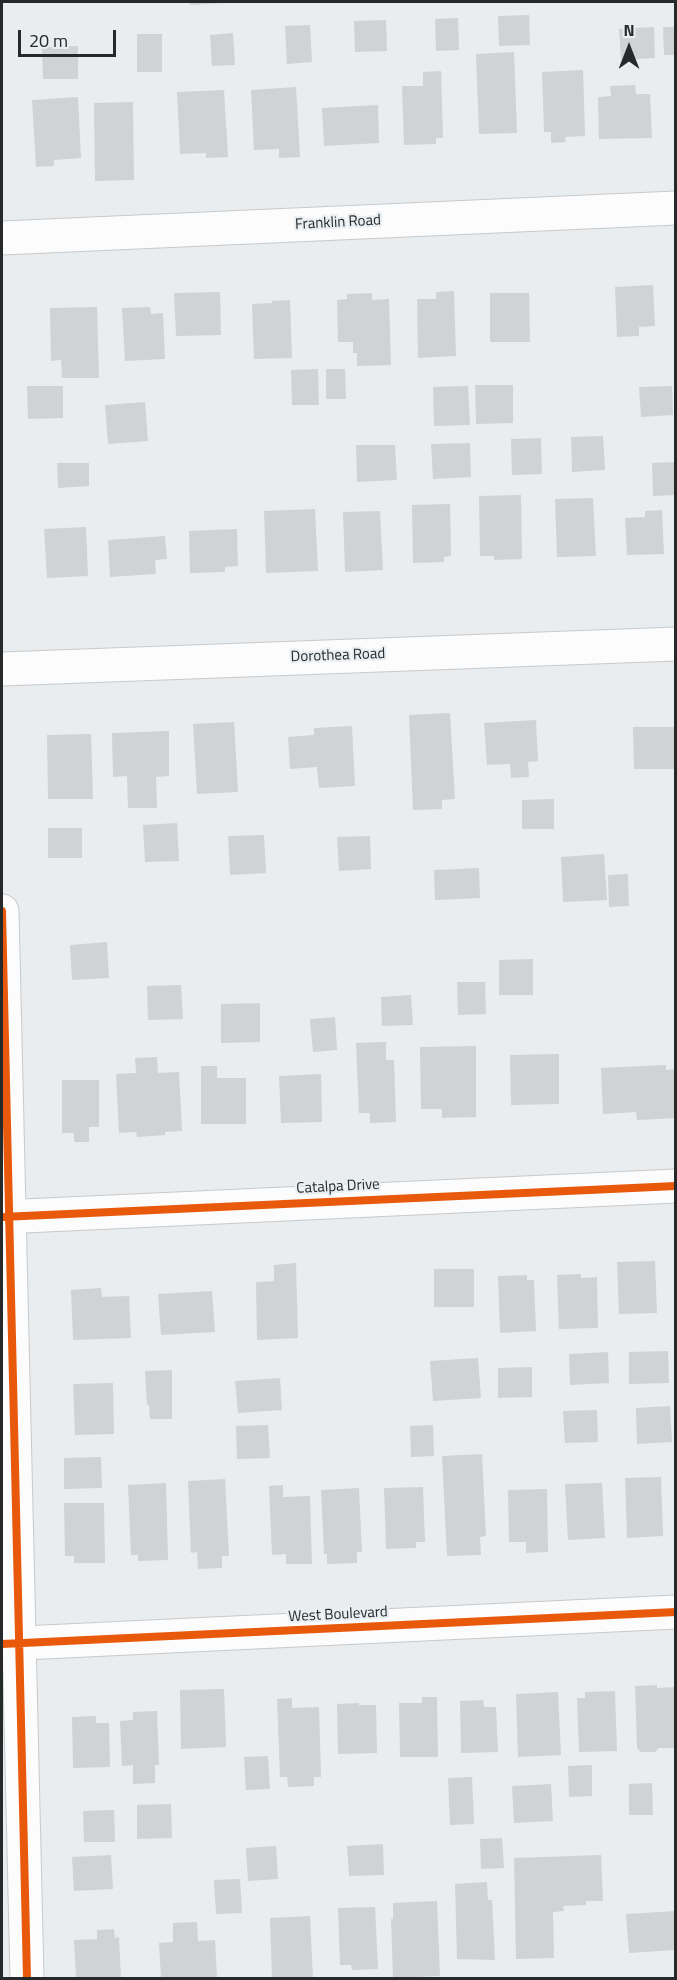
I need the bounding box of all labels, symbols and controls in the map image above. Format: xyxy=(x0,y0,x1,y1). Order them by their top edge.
scale bar xyxy=(21,18,118,56)
north arrow xyxy=(599,18,659,78)
text: N xyxy=(623,18,635,42)
text: 20 m xyxy=(29,27,68,54)
street label: Franklin Road xyxy=(295,212,381,234)
street label: Dorothea Road xyxy=(290,645,386,667)
street label: Catalpa Drive xyxy=(296,1176,380,1198)
street label: West Boulevard xyxy=(288,1603,388,1627)

